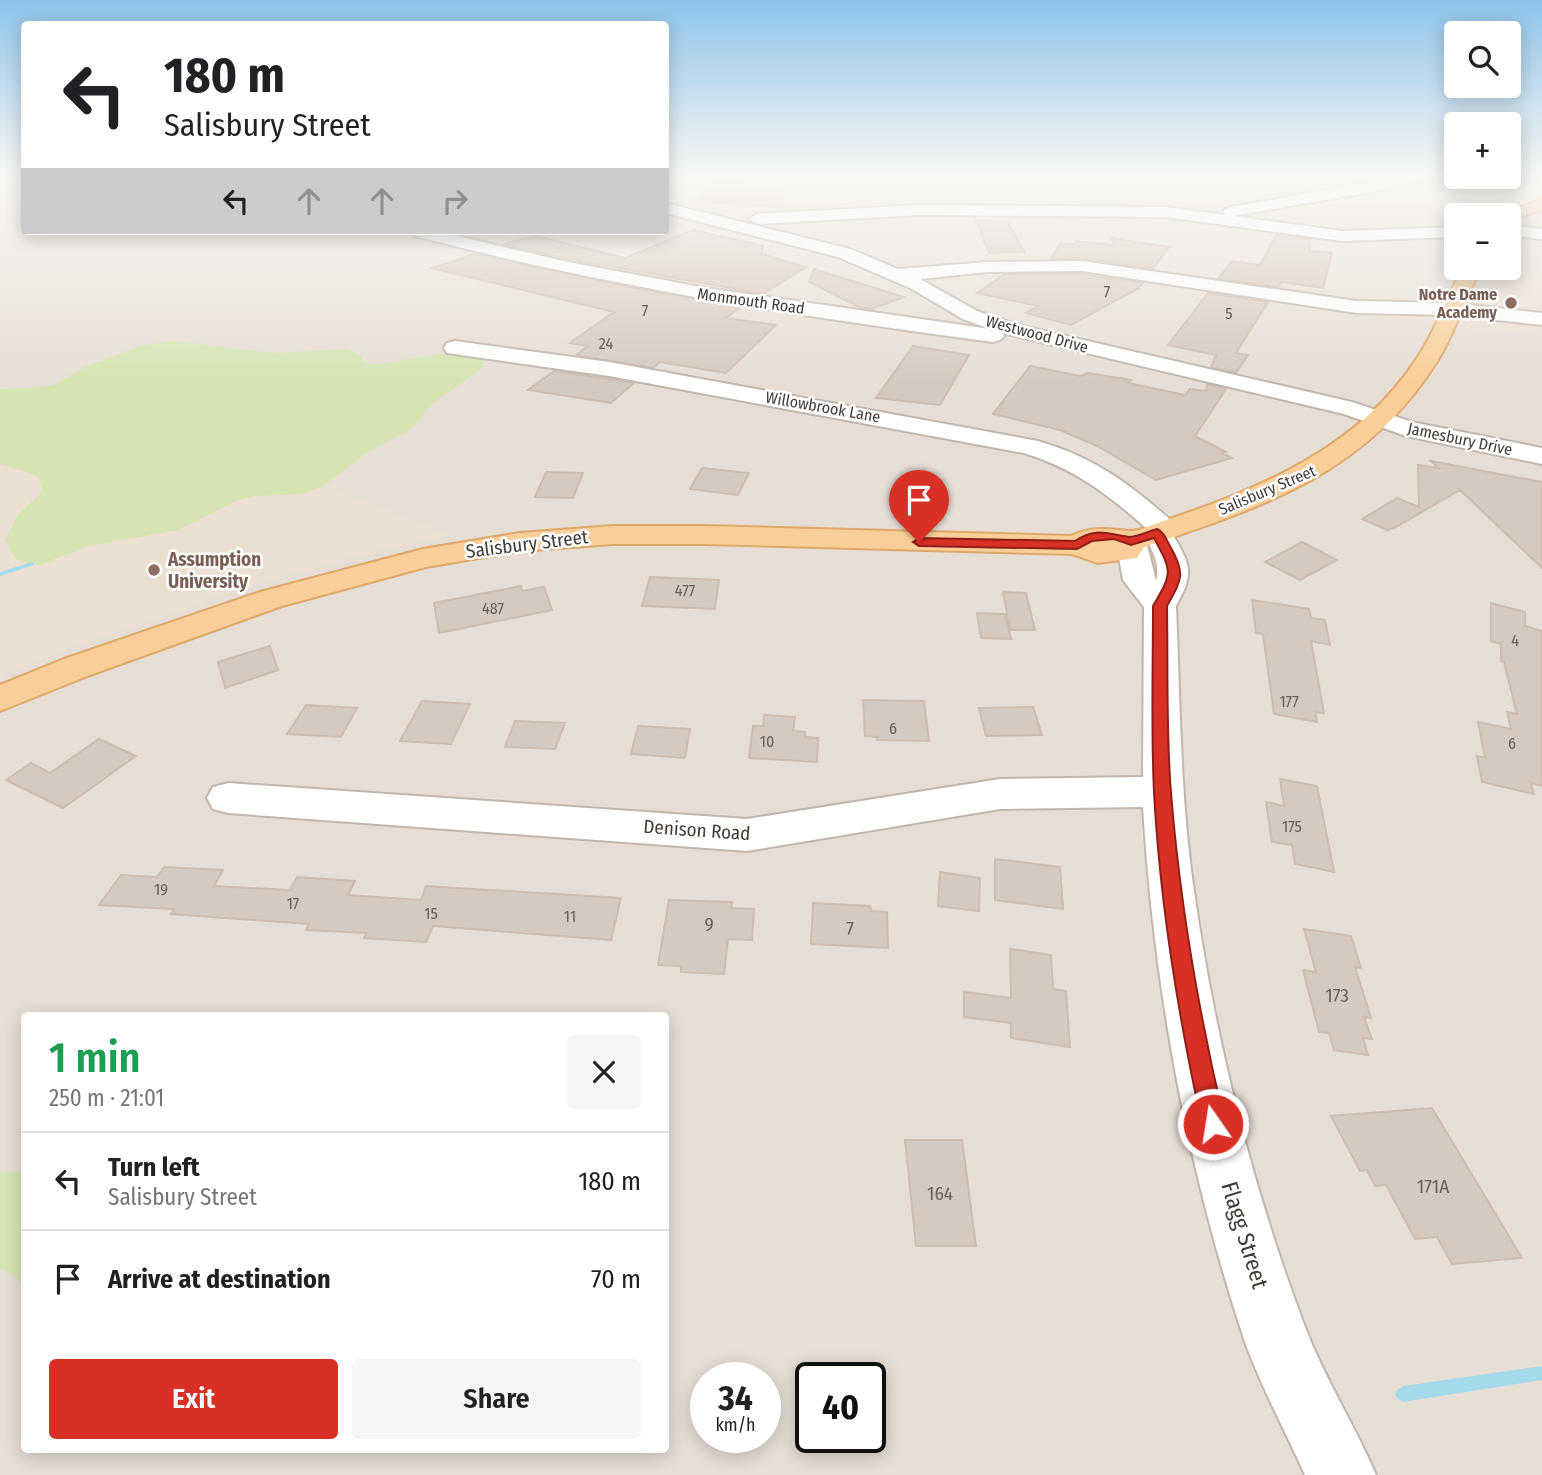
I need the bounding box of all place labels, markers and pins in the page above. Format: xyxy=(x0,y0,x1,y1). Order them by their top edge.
place label: Notre Dame Academy xyxy=(1419,285,1497,322)
marker: Notre Dame Academy xyxy=(1503,295,1519,311)
pin xyxy=(889,470,949,542)
place label: Assumption University xyxy=(167,548,261,593)
marker: Assumption University xyxy=(146,562,162,578)

